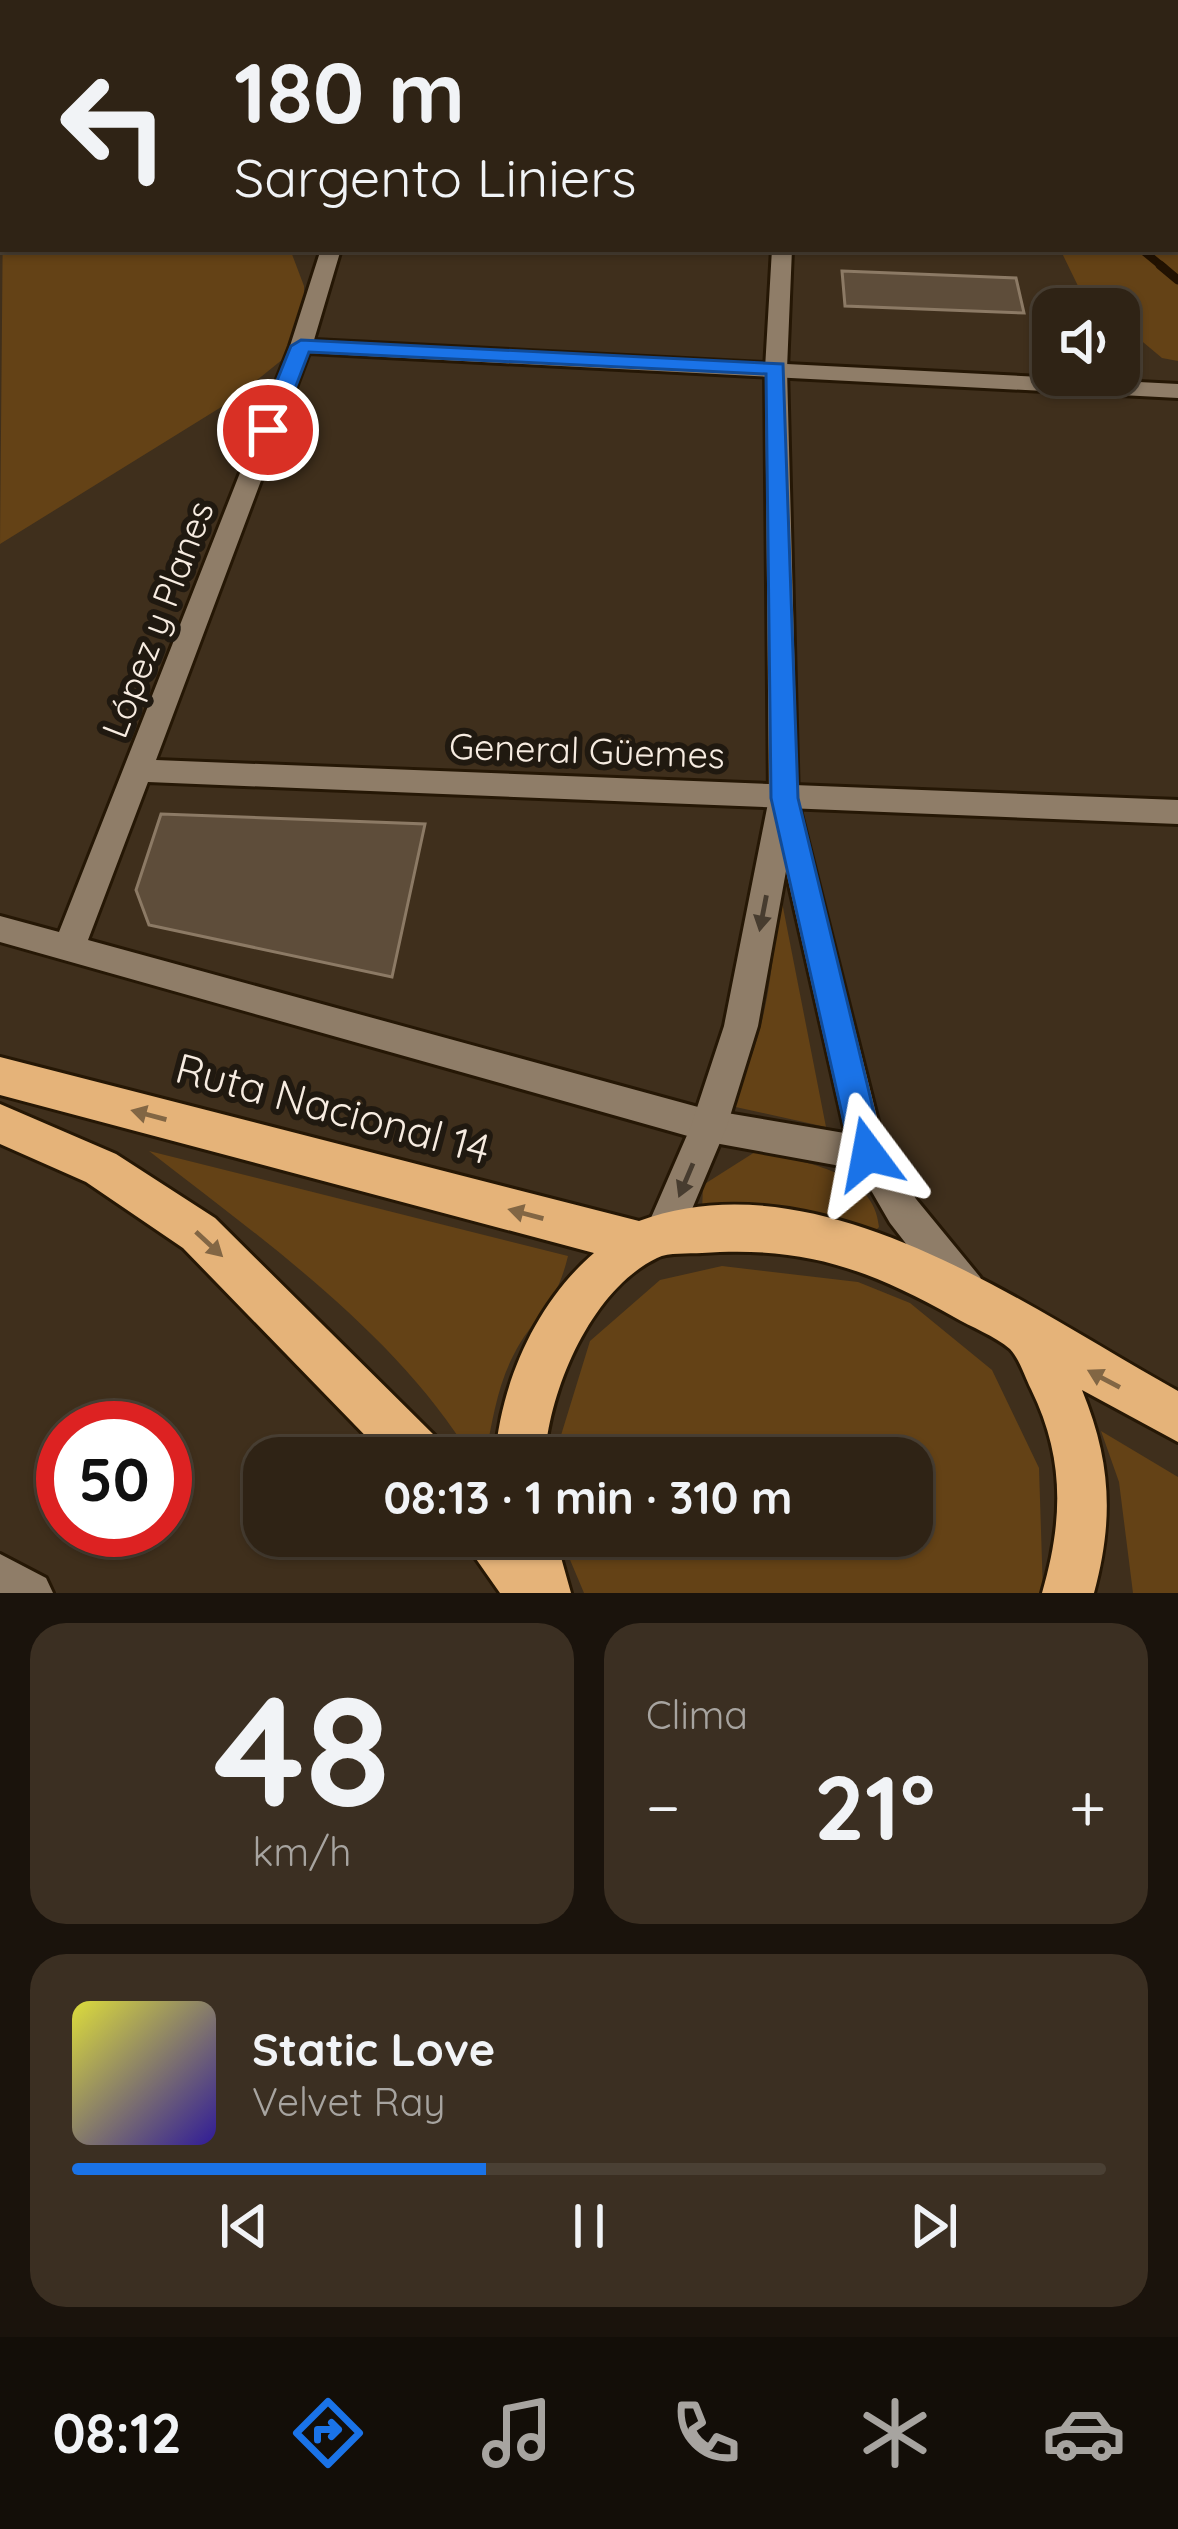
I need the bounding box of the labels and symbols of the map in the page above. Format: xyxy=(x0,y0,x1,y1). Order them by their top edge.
pin xyxy=(217,379,319,481)
street label: López y Planes xyxy=(91,494,223,744)
street label: General Güemes xyxy=(448,723,726,777)
one-way arrow xyxy=(753,894,772,932)
street label: Ruta Nacional 14 xyxy=(170,1041,496,1175)
position arrow xyxy=(805,1091,931,1217)
one-way arrow xyxy=(130,1105,167,1124)
one-way arrow xyxy=(676,1163,695,1199)
one-way arrow xyxy=(507,1204,544,1223)
one-way arrow xyxy=(194,1230,223,1258)
one-way arrow xyxy=(1087,1369,1122,1390)
speed limit sign: 50 xyxy=(36,1401,192,1557)

